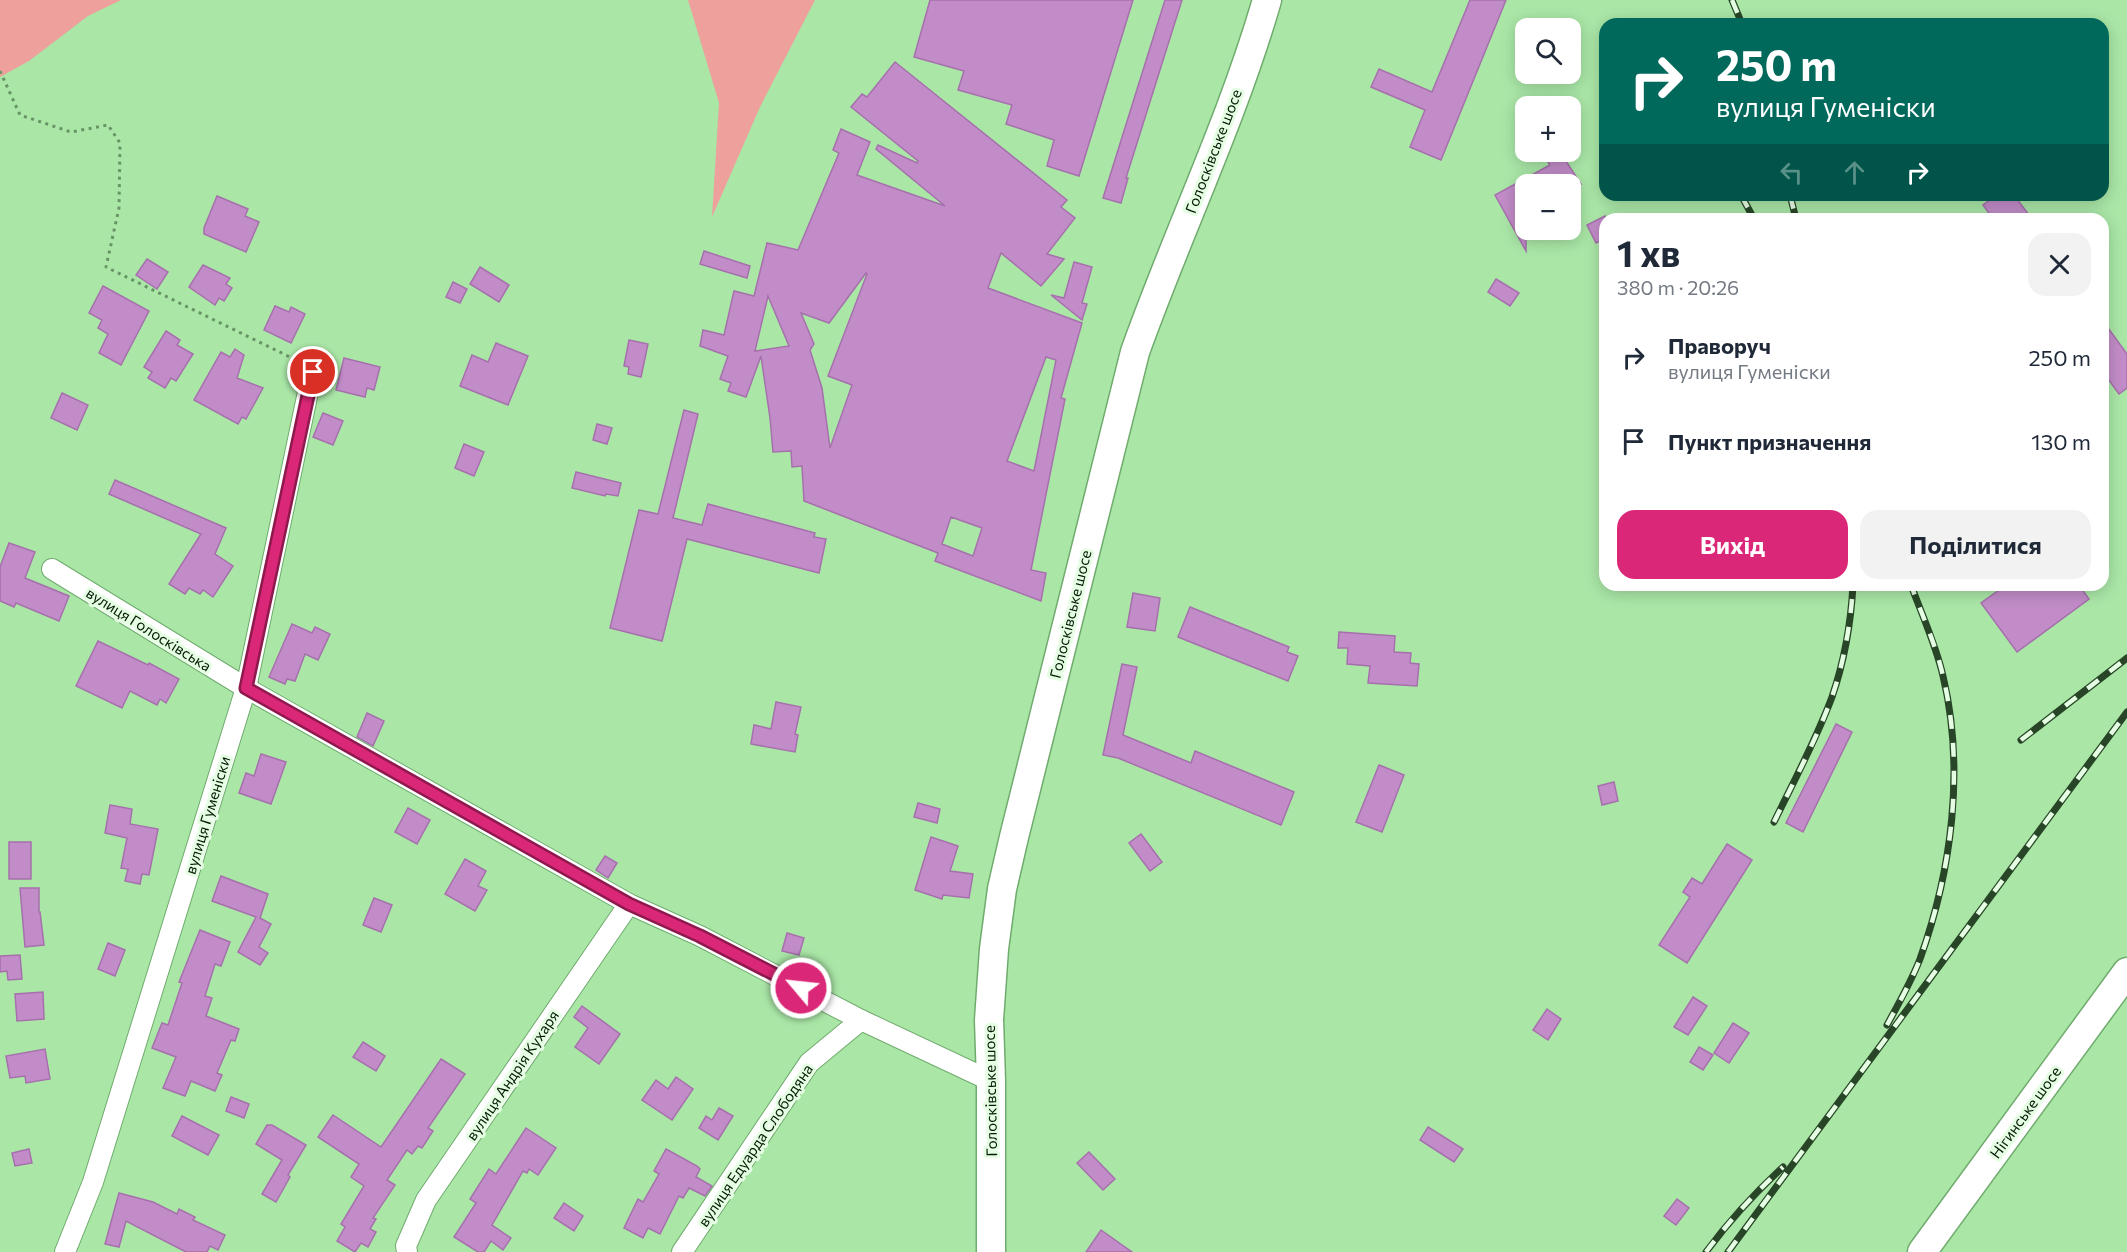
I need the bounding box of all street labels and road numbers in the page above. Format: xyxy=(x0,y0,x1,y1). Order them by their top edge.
street label: Голосківське шосе xyxy=(1181,86,1245,216)
street label: Голосківське шосе xyxy=(1045,548,1095,680)
street label: вулиця Голосківська xyxy=(83,583,215,675)
street label: вулиця Гуменіски xyxy=(181,754,233,876)
street label: вулиця Андрія Кухаря xyxy=(462,1007,562,1143)
street label: Голосківське шосе xyxy=(980,1025,1000,1157)
street label: вулиця Едуарда Слободяна xyxy=(694,1060,816,1230)
street label: Нігинське шосе xyxy=(1986,1062,2064,1161)

